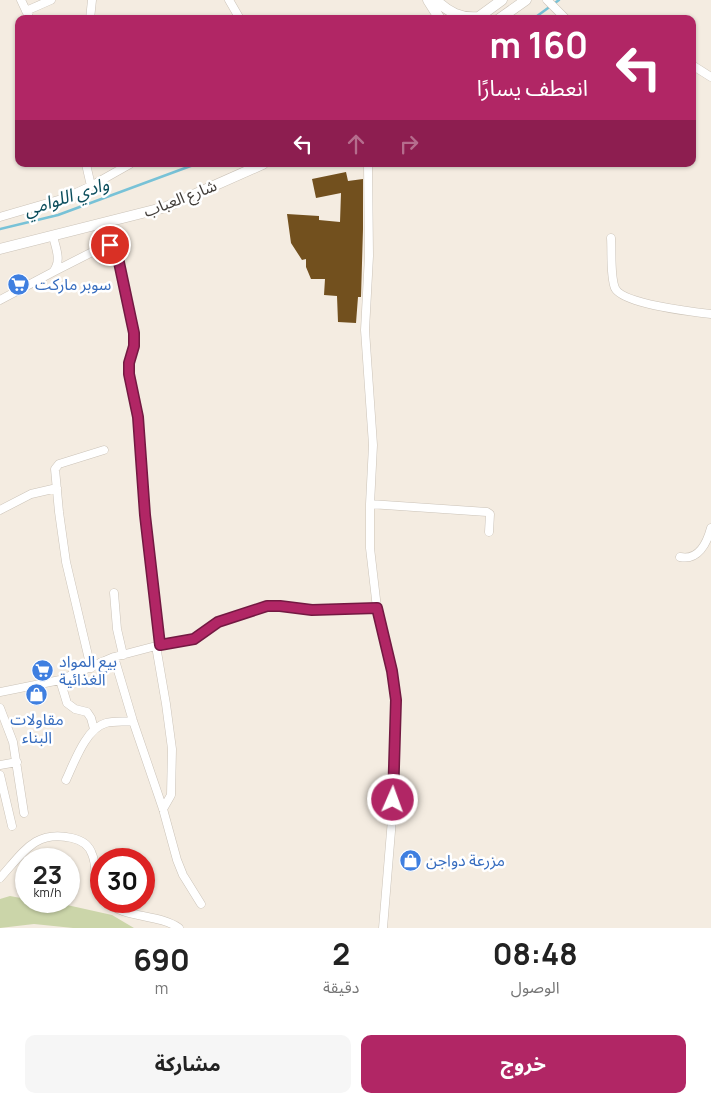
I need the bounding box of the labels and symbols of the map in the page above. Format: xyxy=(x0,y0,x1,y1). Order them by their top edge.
water label: وادي اللوامي xyxy=(20,171,113,224)
street label: شارع العباب xyxy=(140,174,220,224)
pin xyxy=(89,224,131,266)
supermarket icon: سوبر ماركت xyxy=(7,272,31,296)
place label: سوبر ماركت xyxy=(35,273,111,295)
place label: بيع المواد الغذائية xyxy=(59,650,117,690)
supermarket icon: بيع المواد الغذائية xyxy=(31,658,55,682)
shop icon: مقاولات البناء xyxy=(25,683,49,707)
place label: مقاولات البناء xyxy=(10,708,64,748)
position arrow xyxy=(366,773,418,825)
speed limit sign: 30 xyxy=(90,848,155,913)
shop icon: مزرعة دواجن xyxy=(398,848,422,872)
place label: مزرعة دواجن xyxy=(426,849,505,871)

